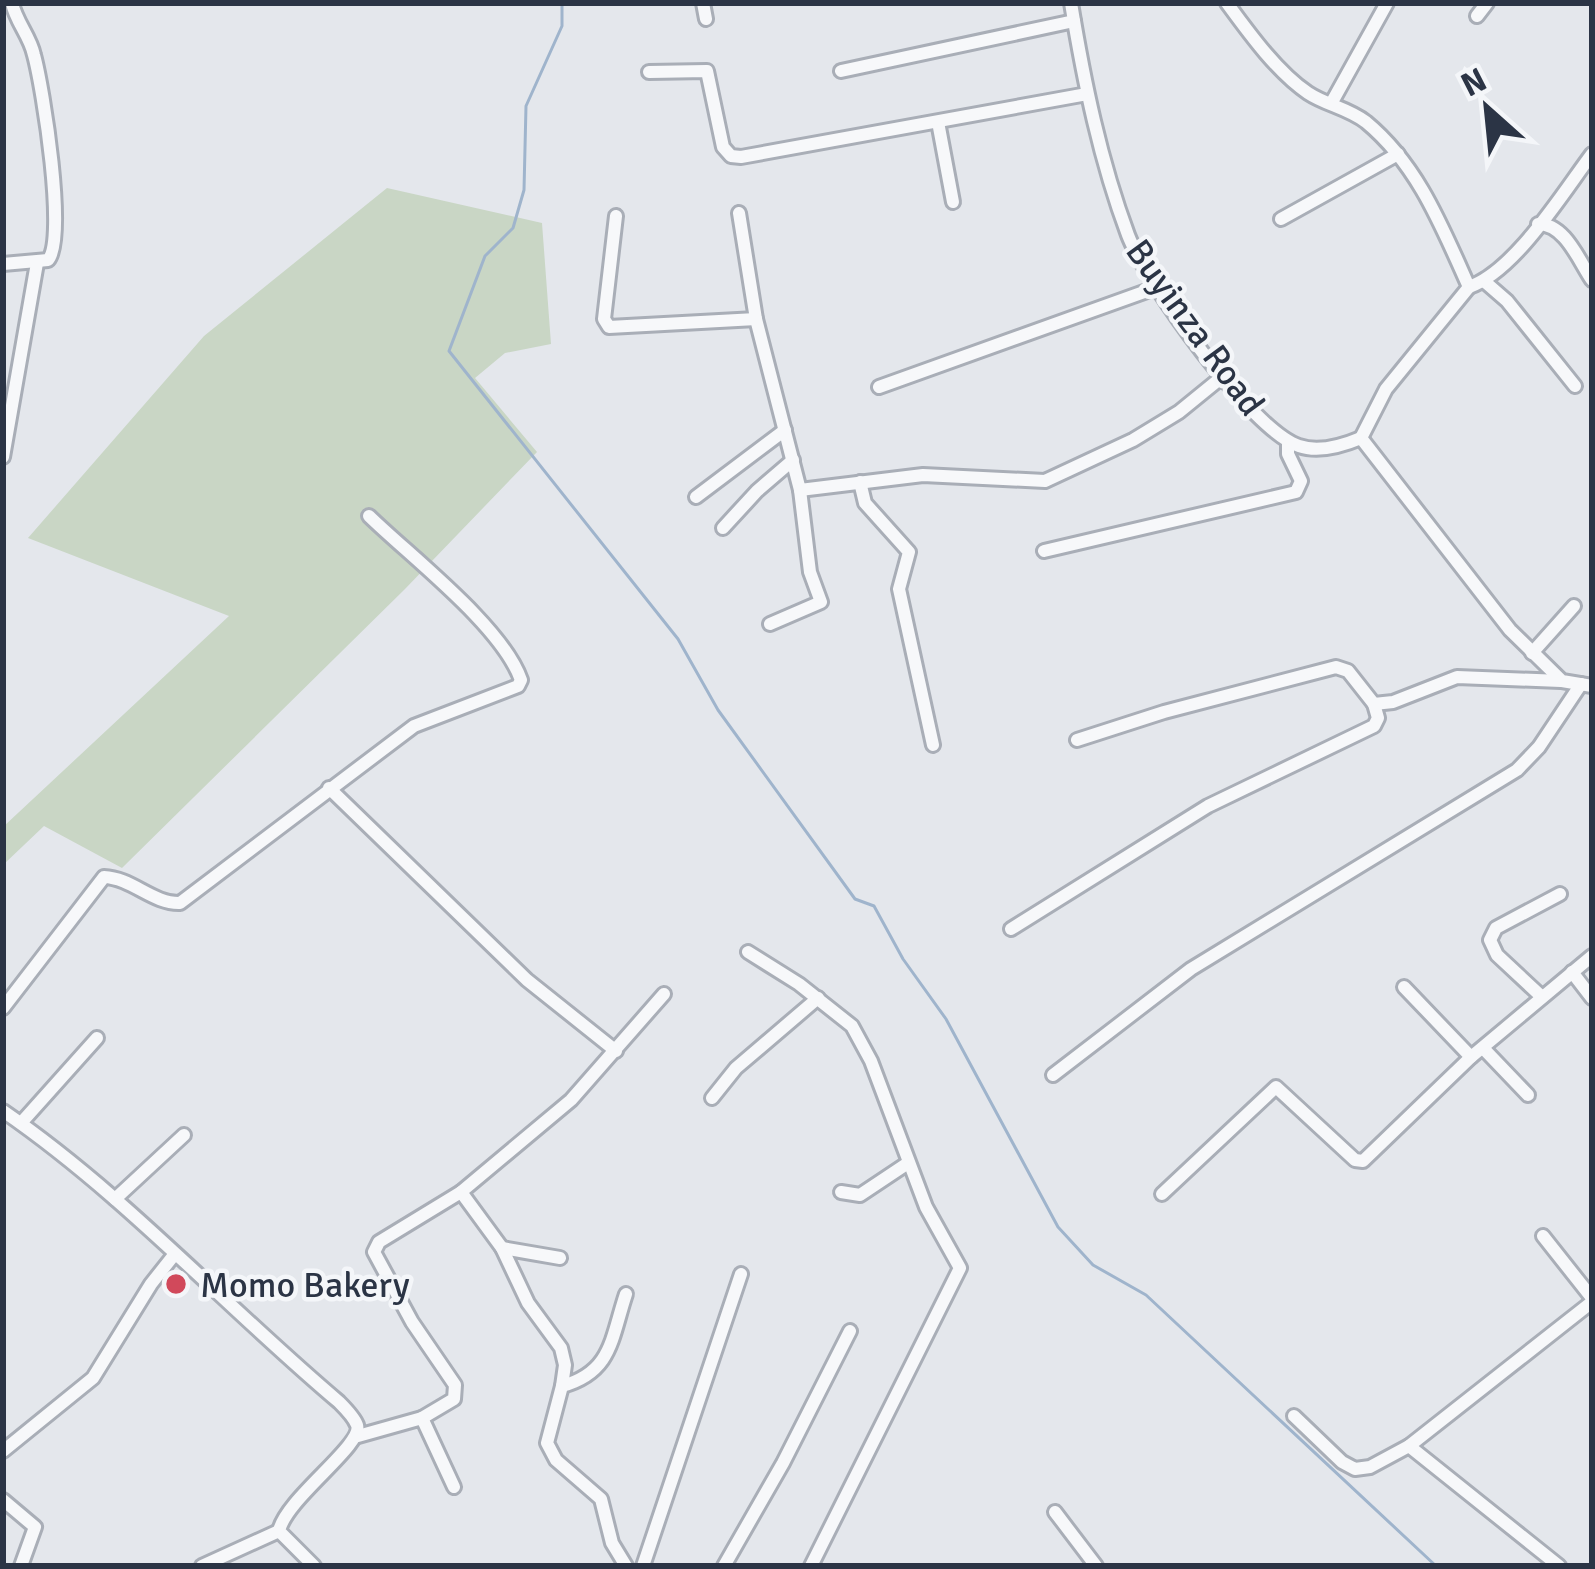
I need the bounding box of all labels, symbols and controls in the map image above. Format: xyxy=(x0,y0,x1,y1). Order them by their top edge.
north arrow xyxy=(1427,48,1547,168)
text: N xyxy=(1455,59,1494,106)
street label: Buyinza Road xyxy=(1116,231,1274,425)
place label: Momo Bakery xyxy=(200,1263,410,1308)
marker: Momo Bakery xyxy=(163,1271,189,1297)

